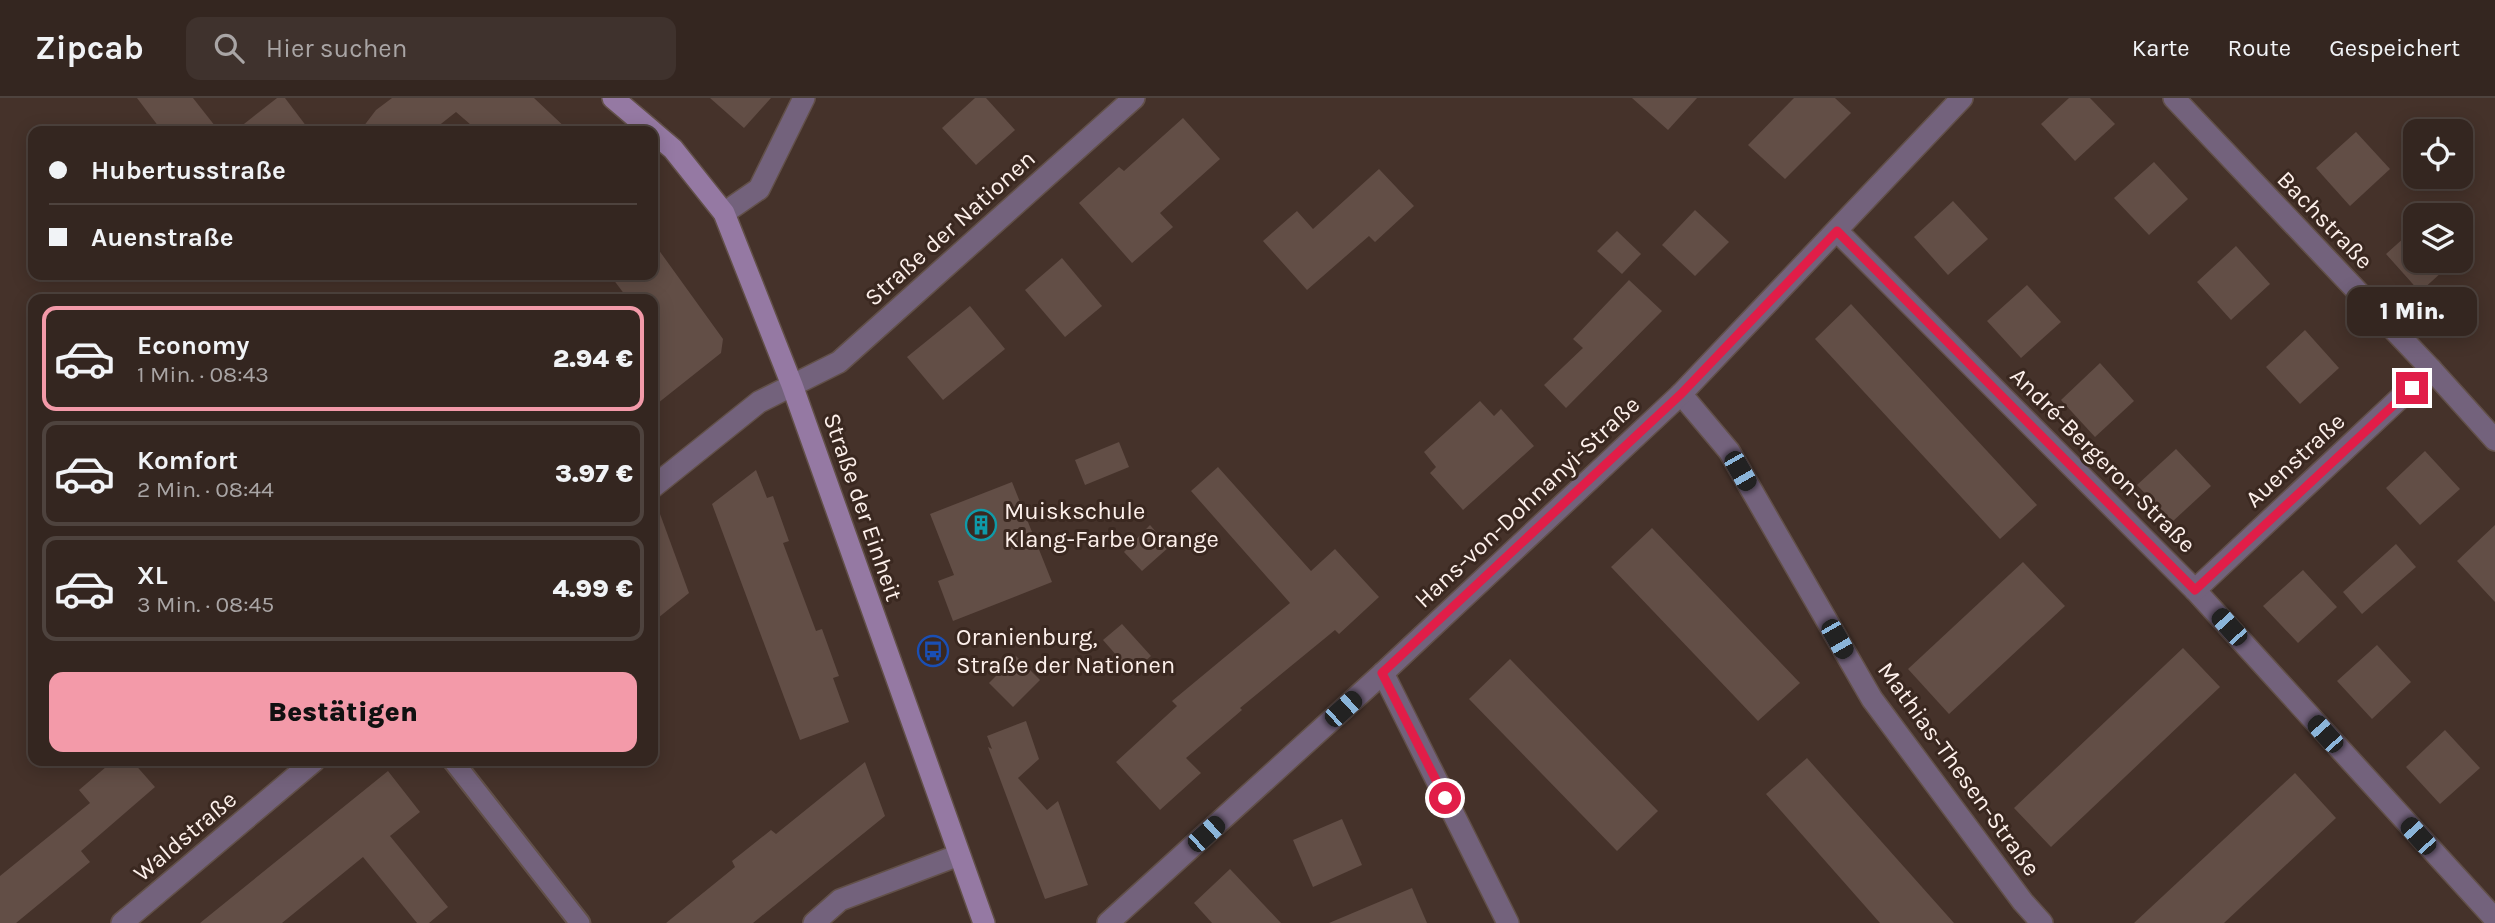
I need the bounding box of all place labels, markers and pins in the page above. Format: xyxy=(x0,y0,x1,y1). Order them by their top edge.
place label: Muiskschule Klang-Farbe Orange xyxy=(1004,497,1219,553)
building icon: Muiskschule Klang-Farbe Orange xyxy=(964,508,998,542)
place label: Oranienburg, Straße der Nationen xyxy=(956,623,1175,679)
bus stop icon: Oranienburg, Straße der Nationen xyxy=(916,634,950,668)

